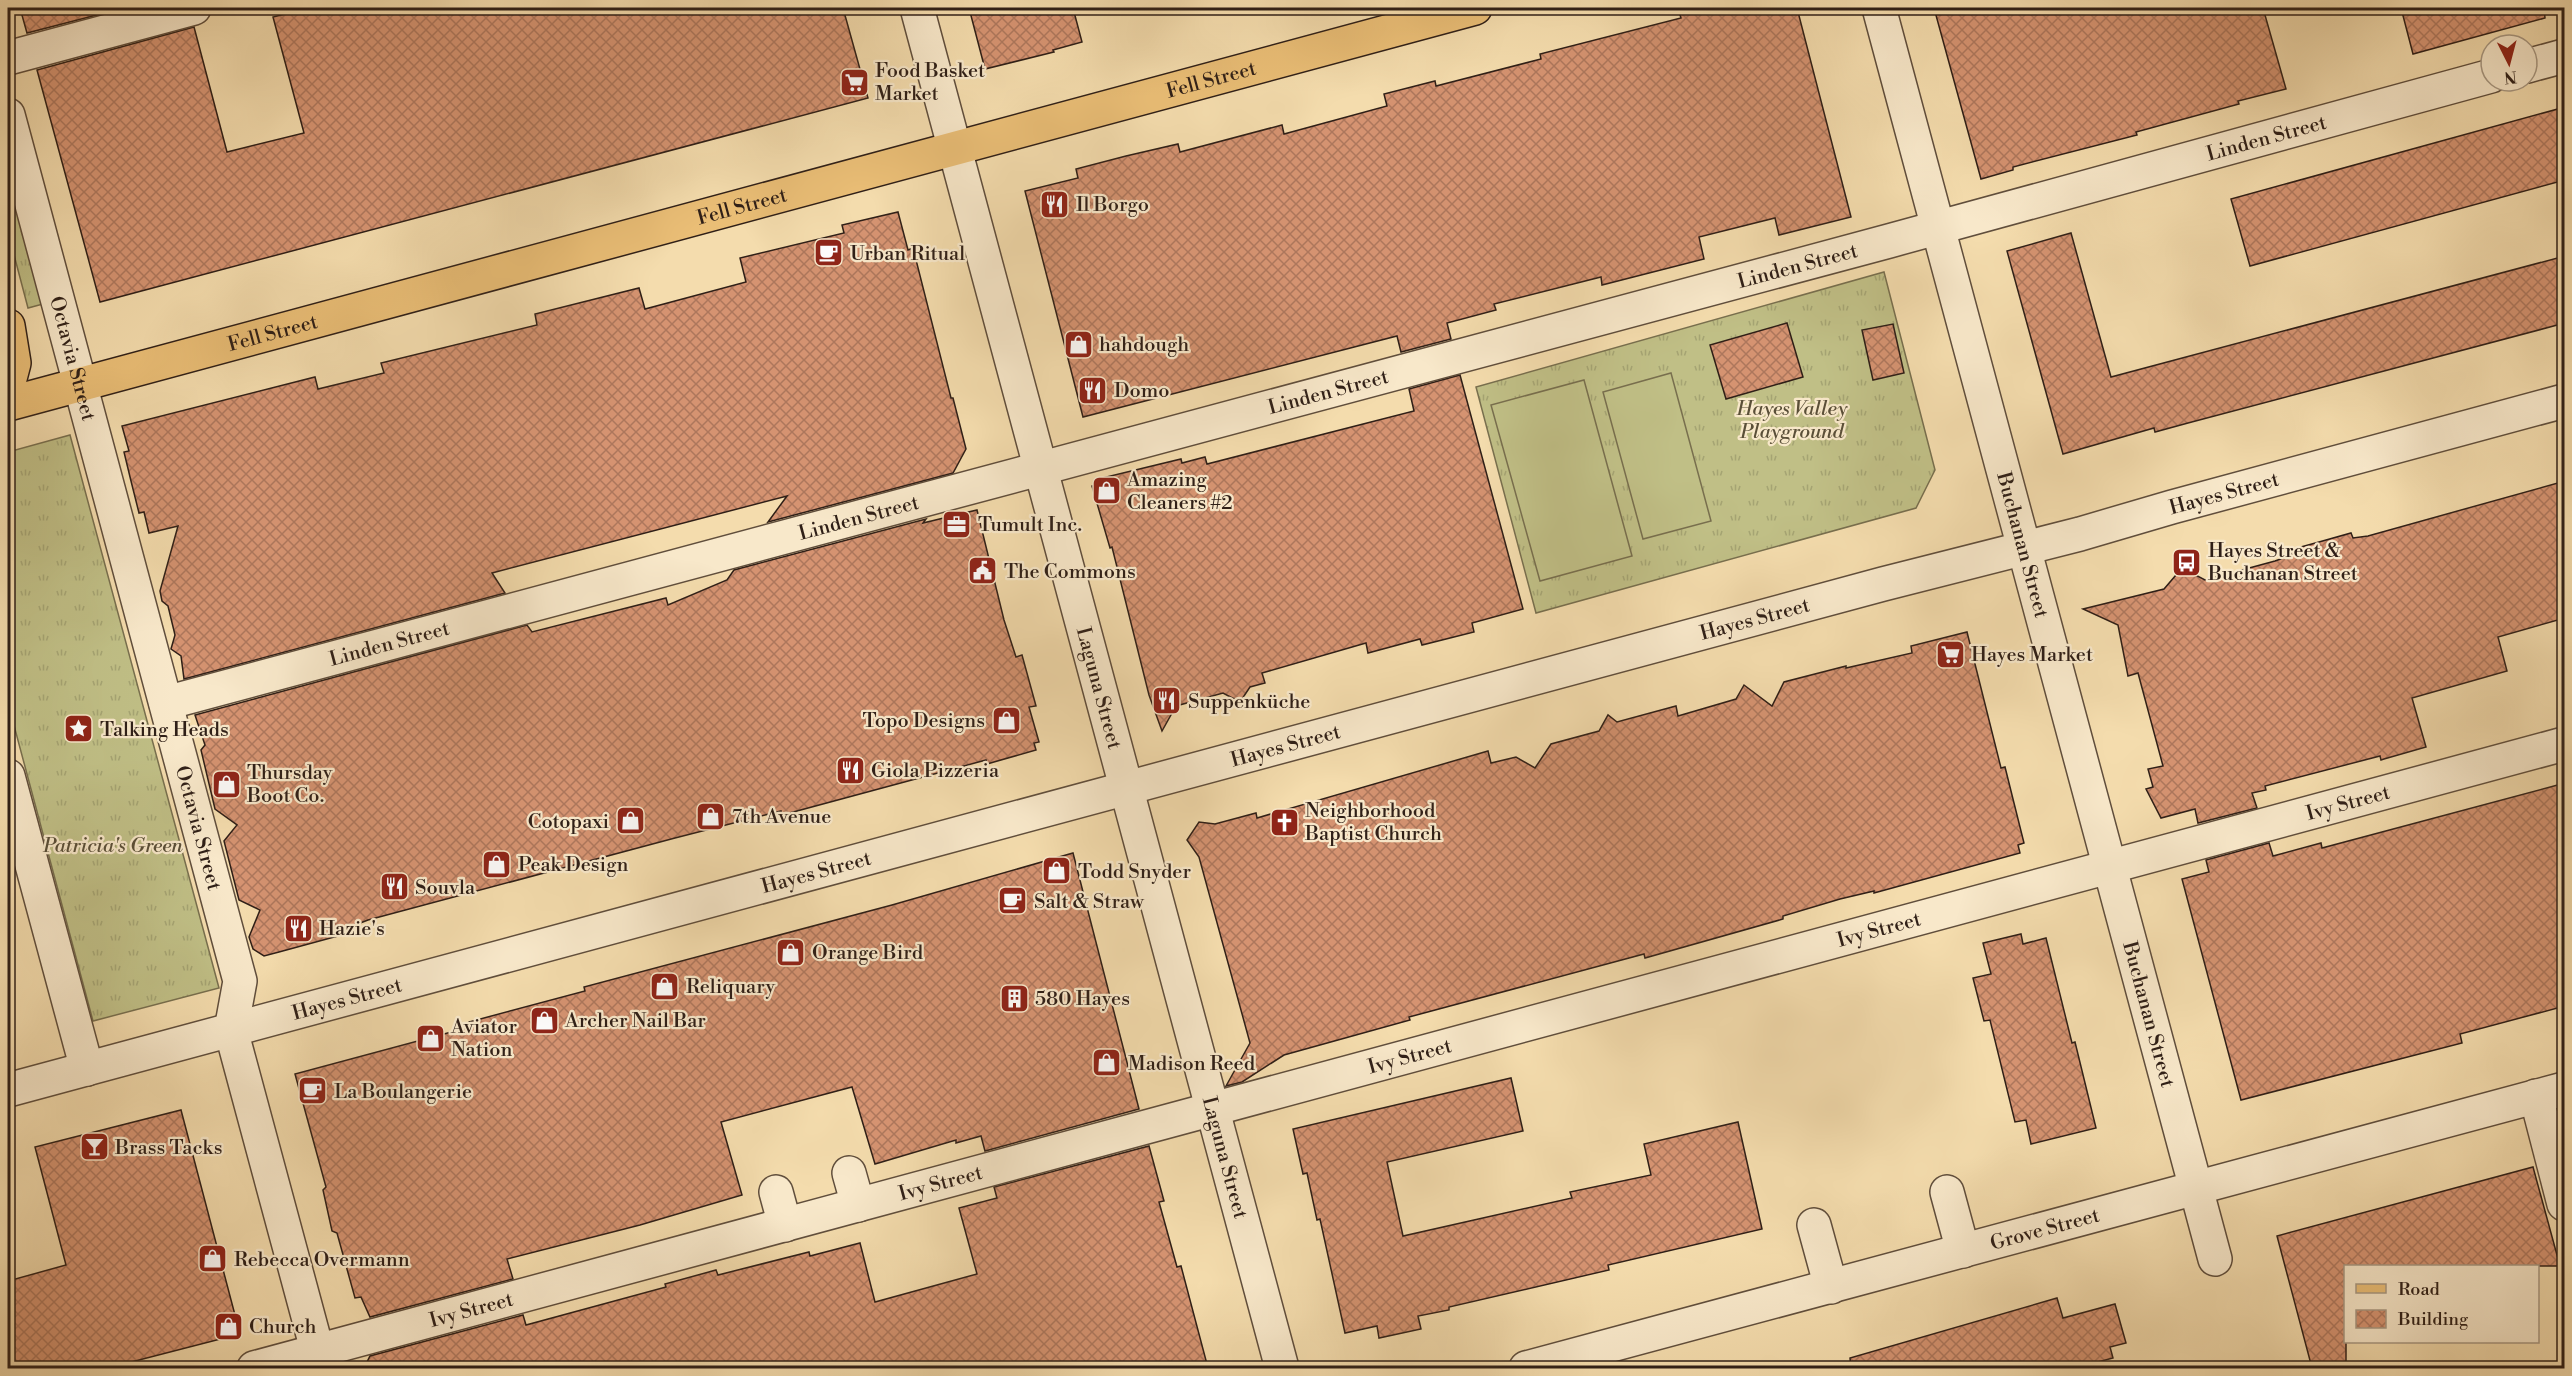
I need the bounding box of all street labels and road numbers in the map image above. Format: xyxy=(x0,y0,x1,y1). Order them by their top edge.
street label: Fell Street xyxy=(1164,57,1259,105)
street label: Linden Street xyxy=(2204,111,2330,167)
street label: Fell Street xyxy=(694,183,790,231)
street label: Linden Street xyxy=(1735,239,1861,295)
street label: Octavia Street xyxy=(43,294,100,424)
street label: Fell Street xyxy=(225,310,321,358)
street label: Linden Street xyxy=(1265,365,1391,421)
street label: Hayes Street xyxy=(2167,468,2282,521)
street label: Buchanan Street xyxy=(1990,469,2053,621)
street label: Linden Street xyxy=(796,491,922,547)
street label: Hayes Street xyxy=(1697,593,1813,647)
street label: Linden Street xyxy=(327,617,452,673)
street label: Laguna Street xyxy=(1070,624,1126,752)
street label: Hayes Street xyxy=(1228,720,1343,774)
street label: Octavia Street xyxy=(169,763,226,893)
street label: Ivy Street xyxy=(2304,781,2393,827)
street label: Hayes Street xyxy=(759,847,874,900)
street label: Ivy Street xyxy=(1834,907,1924,954)
street label: Buchanan Street xyxy=(2116,938,2179,1090)
street label: Hayes Street xyxy=(290,973,405,1027)
street label: Ivy Street xyxy=(1365,1034,1455,1081)
street label: Laguna Street xyxy=(1196,1094,1252,1222)
street label: Ivy Street xyxy=(896,1161,985,1207)
street label: Grove Street xyxy=(1988,1203,2102,1257)
street label: Ivy Street xyxy=(427,1288,516,1334)

